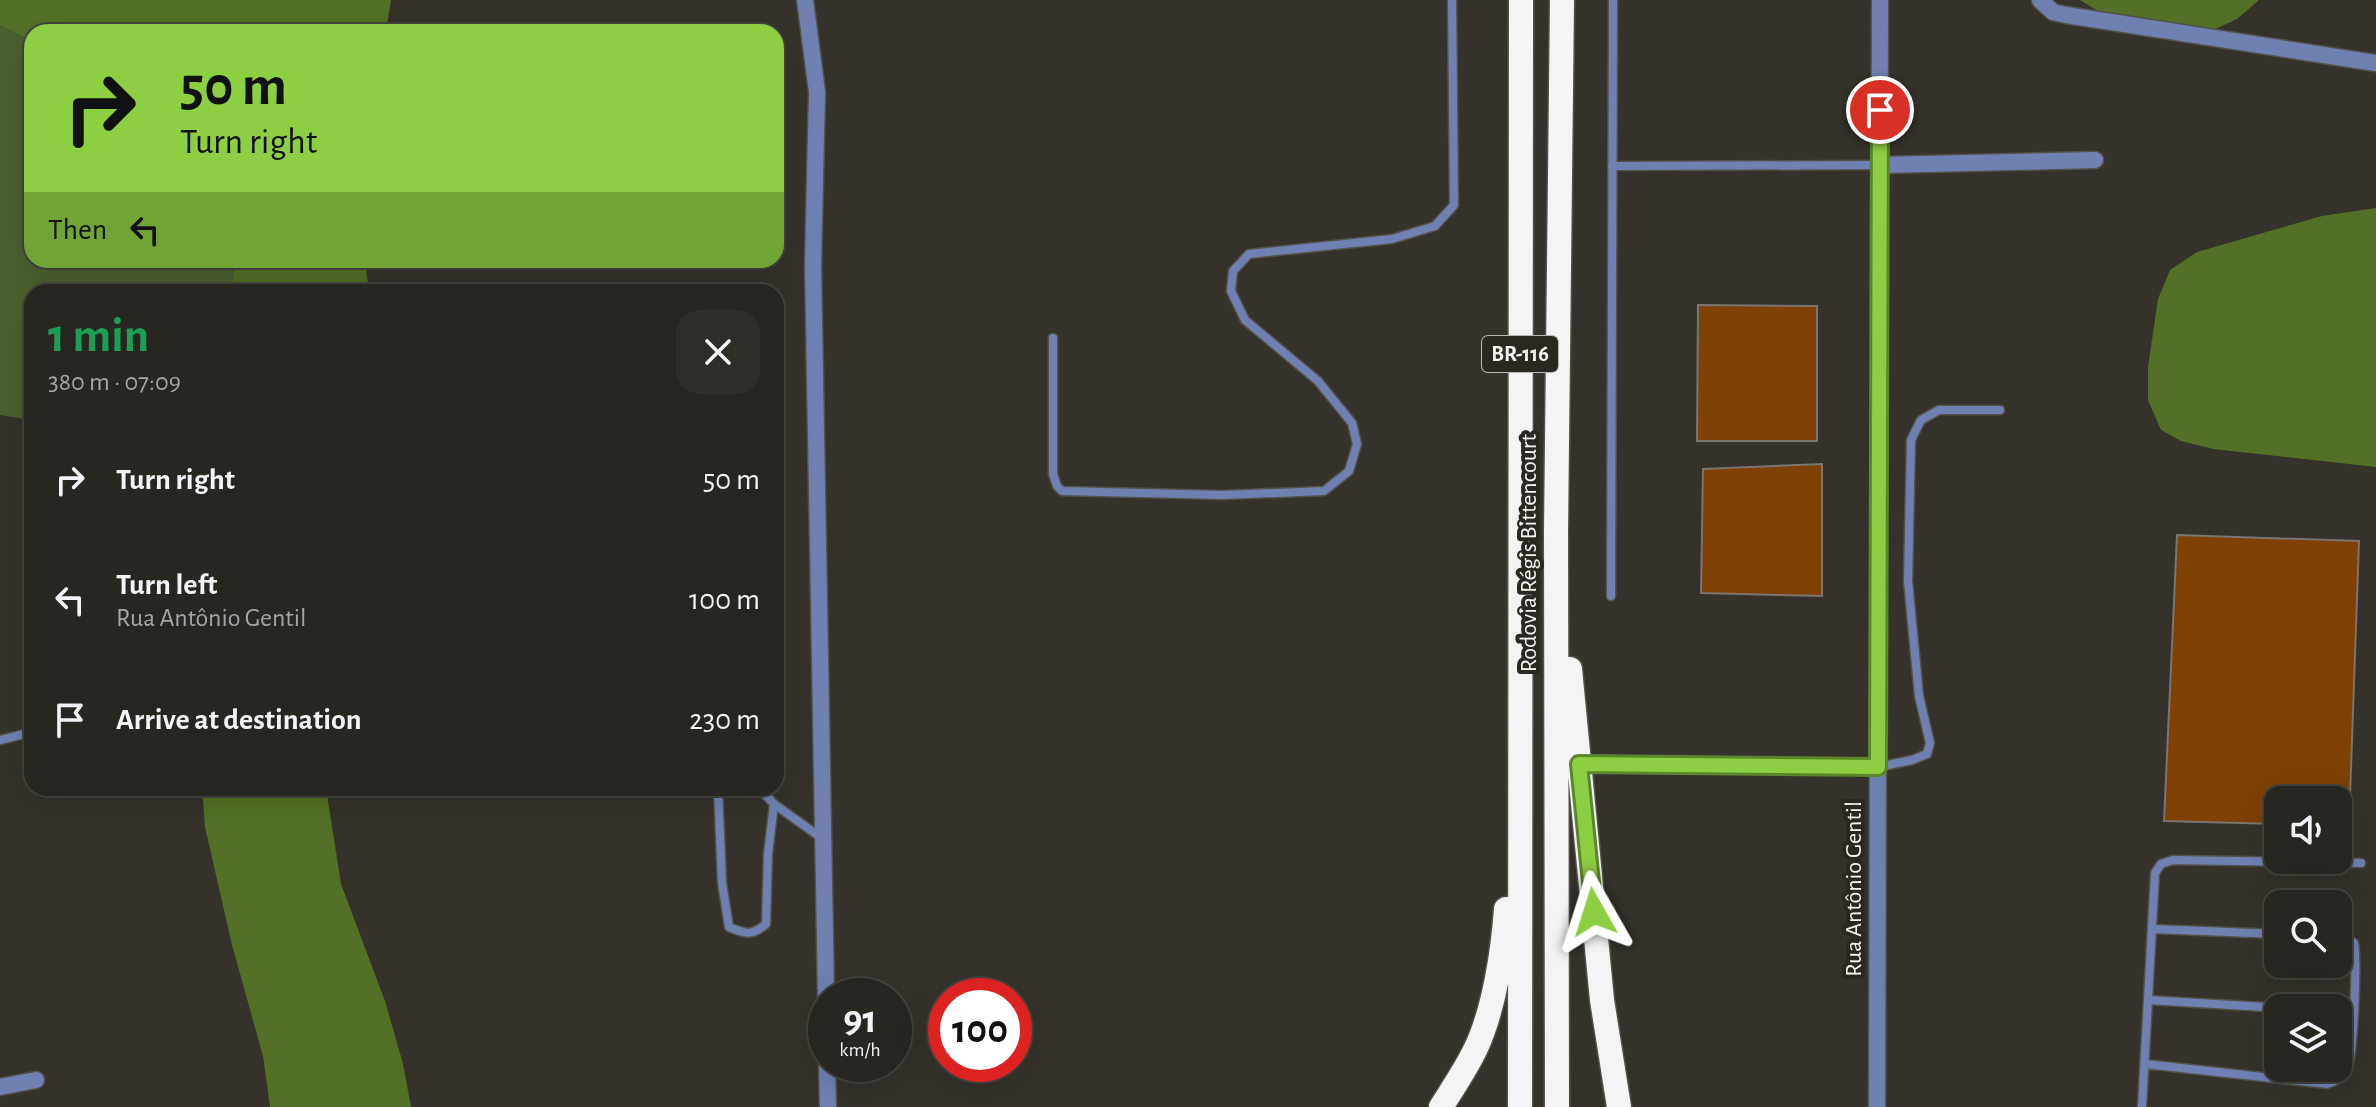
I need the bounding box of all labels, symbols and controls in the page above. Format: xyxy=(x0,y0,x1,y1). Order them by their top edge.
icon: right xyxy=(48,56,152,160)
text: 50 m xyxy=(180,59,287,115)
pin xyxy=(1846,76,1914,144)
icon: arrive xyxy=(1858,88,1902,132)
text: Turn right xyxy=(180,124,317,160)
icon: left xyxy=(123,208,167,252)
text: Then xyxy=(48,215,107,245)
button: close xyxy=(676,310,760,394)
text: 1 min xyxy=(48,313,149,361)
road number: BR-116 xyxy=(1482,336,1558,372)
text: 380 m · 07:09 xyxy=(48,369,181,395)
street label: Rodovia Régis Bittencourt xyxy=(1517,434,1541,672)
icon: right xyxy=(48,458,92,502)
text: Turn right xyxy=(116,465,235,495)
text: 50 m xyxy=(703,465,760,495)
text: Turn left xyxy=(116,570,217,600)
icon: left xyxy=(48,578,92,622)
text: 100 m xyxy=(689,585,760,615)
text: Rua Antônio Gentil xyxy=(116,605,306,631)
icon: arrive xyxy=(48,698,92,742)
text: Arrive at destination xyxy=(116,705,362,735)
text: 230 m xyxy=(689,705,760,735)
map controls xyxy=(2264,786,2352,1082)
button: sound xyxy=(2264,786,2352,874)
street label: Rua Antônio Gentil xyxy=(1842,801,1866,977)
position arrow xyxy=(1552,870,1636,954)
button: search xyxy=(2264,890,2352,978)
speed limit sign: 100 xyxy=(928,978,1032,1082)
button: layers xyxy=(2264,994,2352,1082)
text: 91 xyxy=(843,1000,877,1040)
text: km/h xyxy=(839,1040,881,1060)

